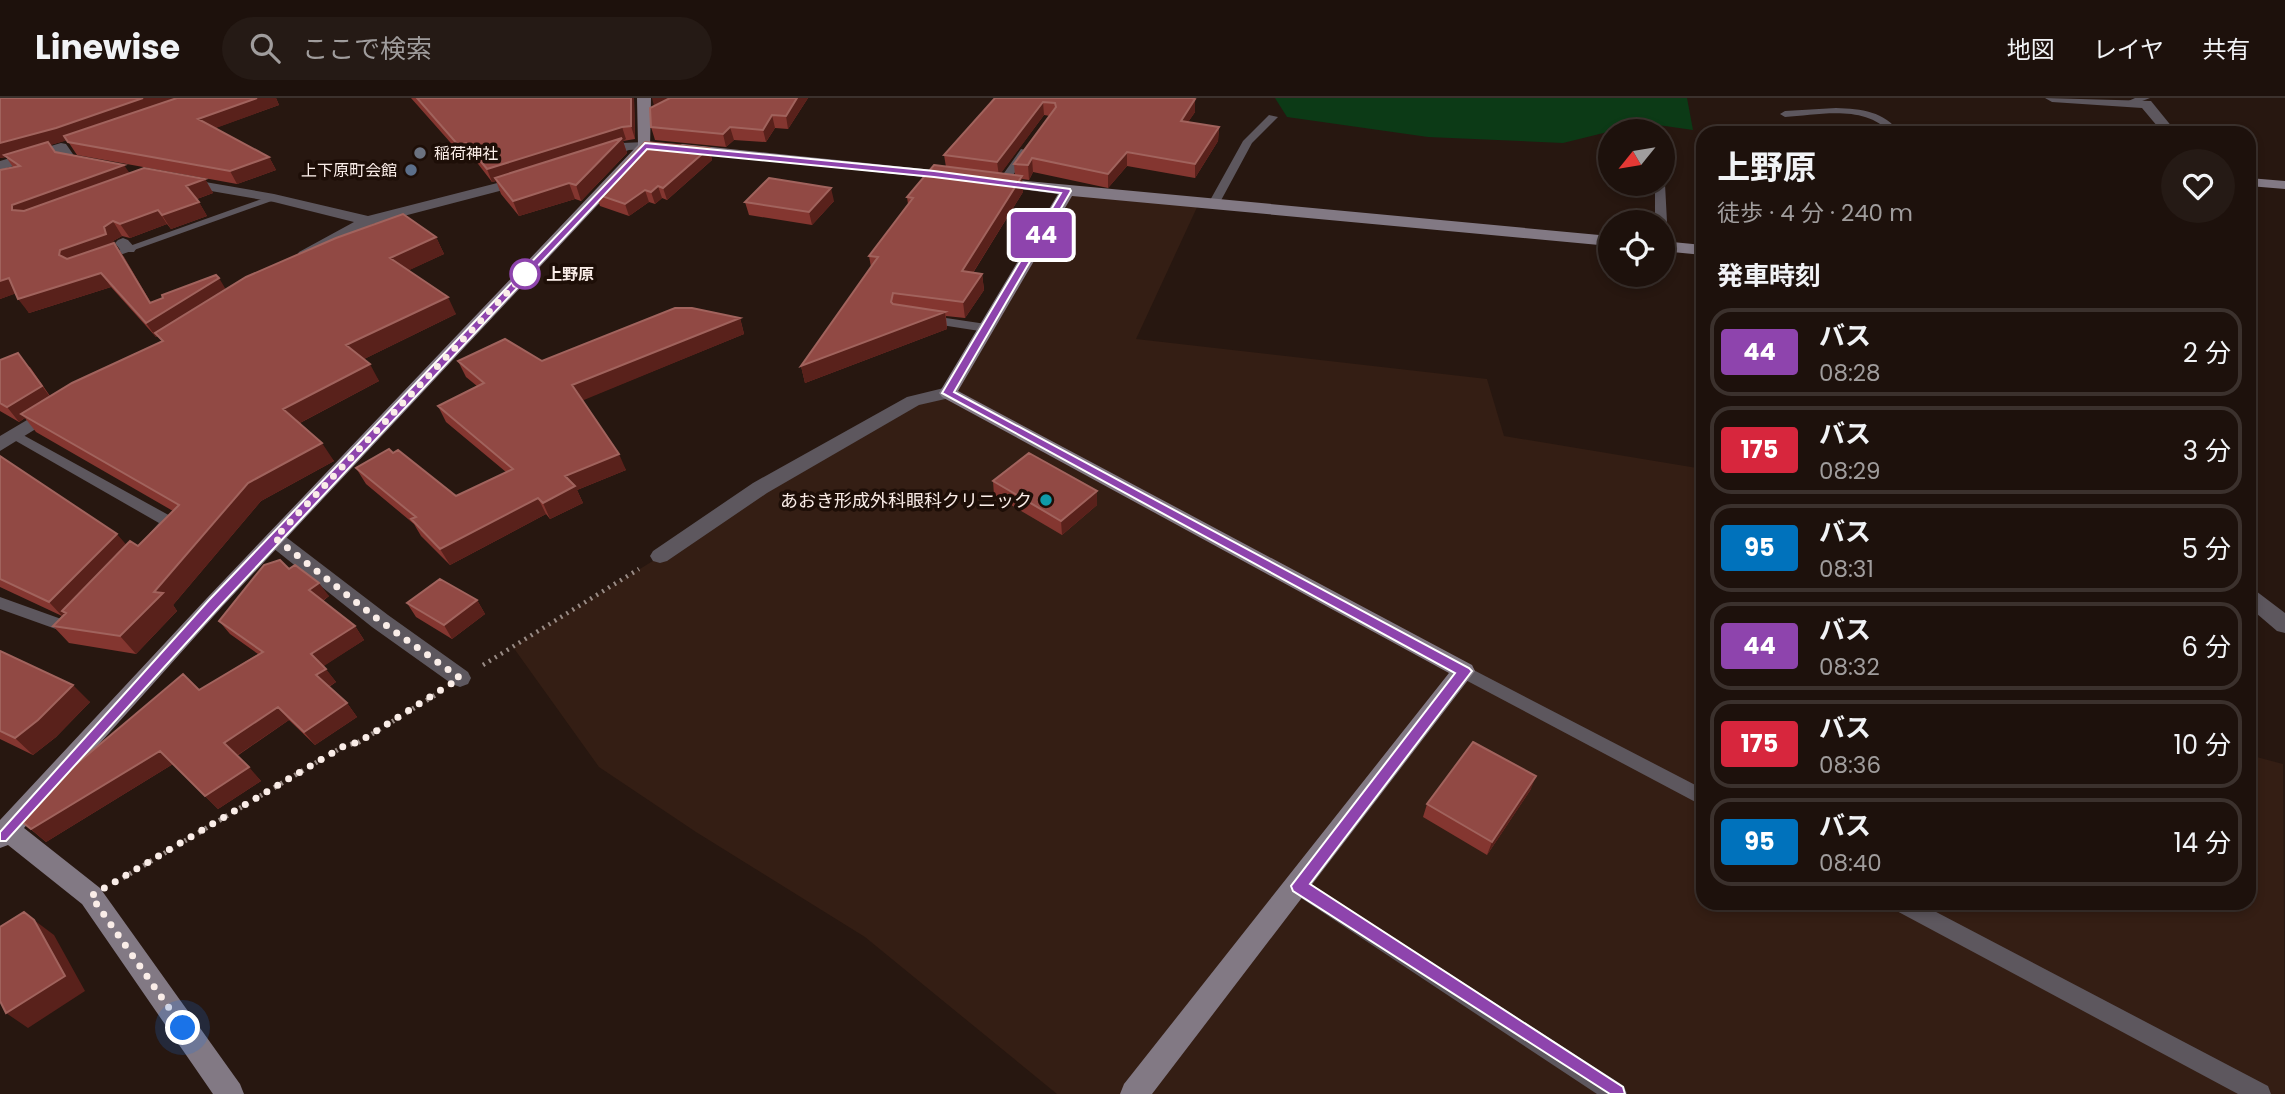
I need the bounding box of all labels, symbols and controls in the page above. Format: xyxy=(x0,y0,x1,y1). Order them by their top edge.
search box xyxy=(222,17,712,80)
text: Linewise xyxy=(35,24,180,71)
icon: search xyxy=(246,29,284,67)
text: ここで検索 xyxy=(302,31,432,67)
text: 地図 xyxy=(2007,33,2055,66)
text: レイヤ xyxy=(2093,33,2164,66)
text: 共有 xyxy=(2202,33,2250,66)
north arrow xyxy=(1598,119,1675,196)
map controls xyxy=(1598,119,1675,287)
place label: 稲荷神社 xyxy=(434,142,498,165)
text: 上野原 xyxy=(1717,144,1816,191)
marker: 稲荷神社 xyxy=(412,145,428,161)
button: heart xyxy=(2161,149,2235,223)
place label: 上下原町会館 xyxy=(301,159,397,182)
marker: 上下原町会館 xyxy=(403,162,419,178)
text: 徒歩 · 4 分 · 240 m xyxy=(1717,197,1913,229)
button: locate xyxy=(1598,210,1675,287)
line badge: 44 xyxy=(1010,212,1072,258)
text: 44 xyxy=(1025,218,1057,251)
text: 発車時刻 xyxy=(1717,258,1821,294)
marker: 上野原 xyxy=(510,259,540,289)
place label: 上野原 xyxy=(546,263,594,286)
text: バス xyxy=(1819,318,1871,354)
text: 44 xyxy=(1743,335,1776,368)
text: 2 分 xyxy=(2183,335,2231,371)
text: 08:28 xyxy=(1819,357,1881,389)
text: バス xyxy=(1819,416,1871,452)
text: 175 xyxy=(1741,433,1778,466)
text: 3 分 xyxy=(2183,433,2231,469)
text: 08:29 xyxy=(1819,455,1881,487)
place label: あおき形成外科眼科クリニック xyxy=(780,488,1032,513)
marker: あおき形成外科眼科クリニック xyxy=(1038,492,1054,508)
text: バス xyxy=(1819,514,1871,550)
text: 95 xyxy=(1744,531,1775,564)
text: 5 分 xyxy=(2182,531,2231,567)
text: 08:31 xyxy=(1819,553,1874,585)
text: バス xyxy=(1819,612,1871,648)
text: 44 xyxy=(1743,629,1776,662)
text: 6 分 xyxy=(2182,629,2231,665)
text: 08:32 xyxy=(1819,651,1880,683)
text: バス xyxy=(1819,710,1871,746)
text: 175 xyxy=(1741,727,1778,760)
text: 10 分 xyxy=(2173,727,2231,763)
text: 08:36 xyxy=(1819,749,1881,781)
text: バス xyxy=(1819,808,1871,844)
text: 95 xyxy=(1744,825,1775,858)
text: 14 分 xyxy=(2173,825,2231,861)
text: 08:40 xyxy=(1819,847,1882,879)
your location xyxy=(165,1010,200,1045)

